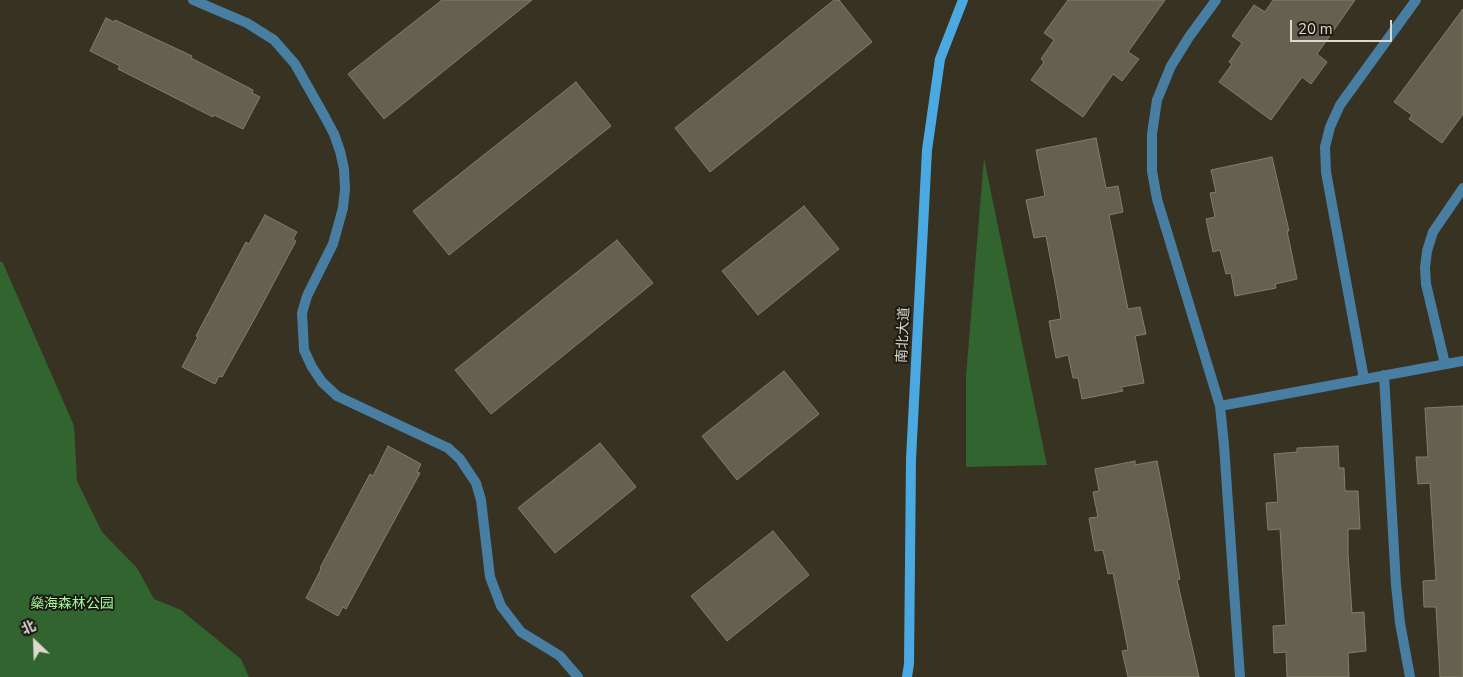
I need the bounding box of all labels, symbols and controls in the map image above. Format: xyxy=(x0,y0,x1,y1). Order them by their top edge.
scale bar xyxy=(1293,10,1396,42)
text: 20 m xyxy=(1298,19,1333,39)
street label: 南北大道 xyxy=(894,307,914,363)
park label: 燊海森林公园 xyxy=(30,597,114,613)
text: 北 xyxy=(18,616,39,639)
north arrow xyxy=(10,617,60,667)

